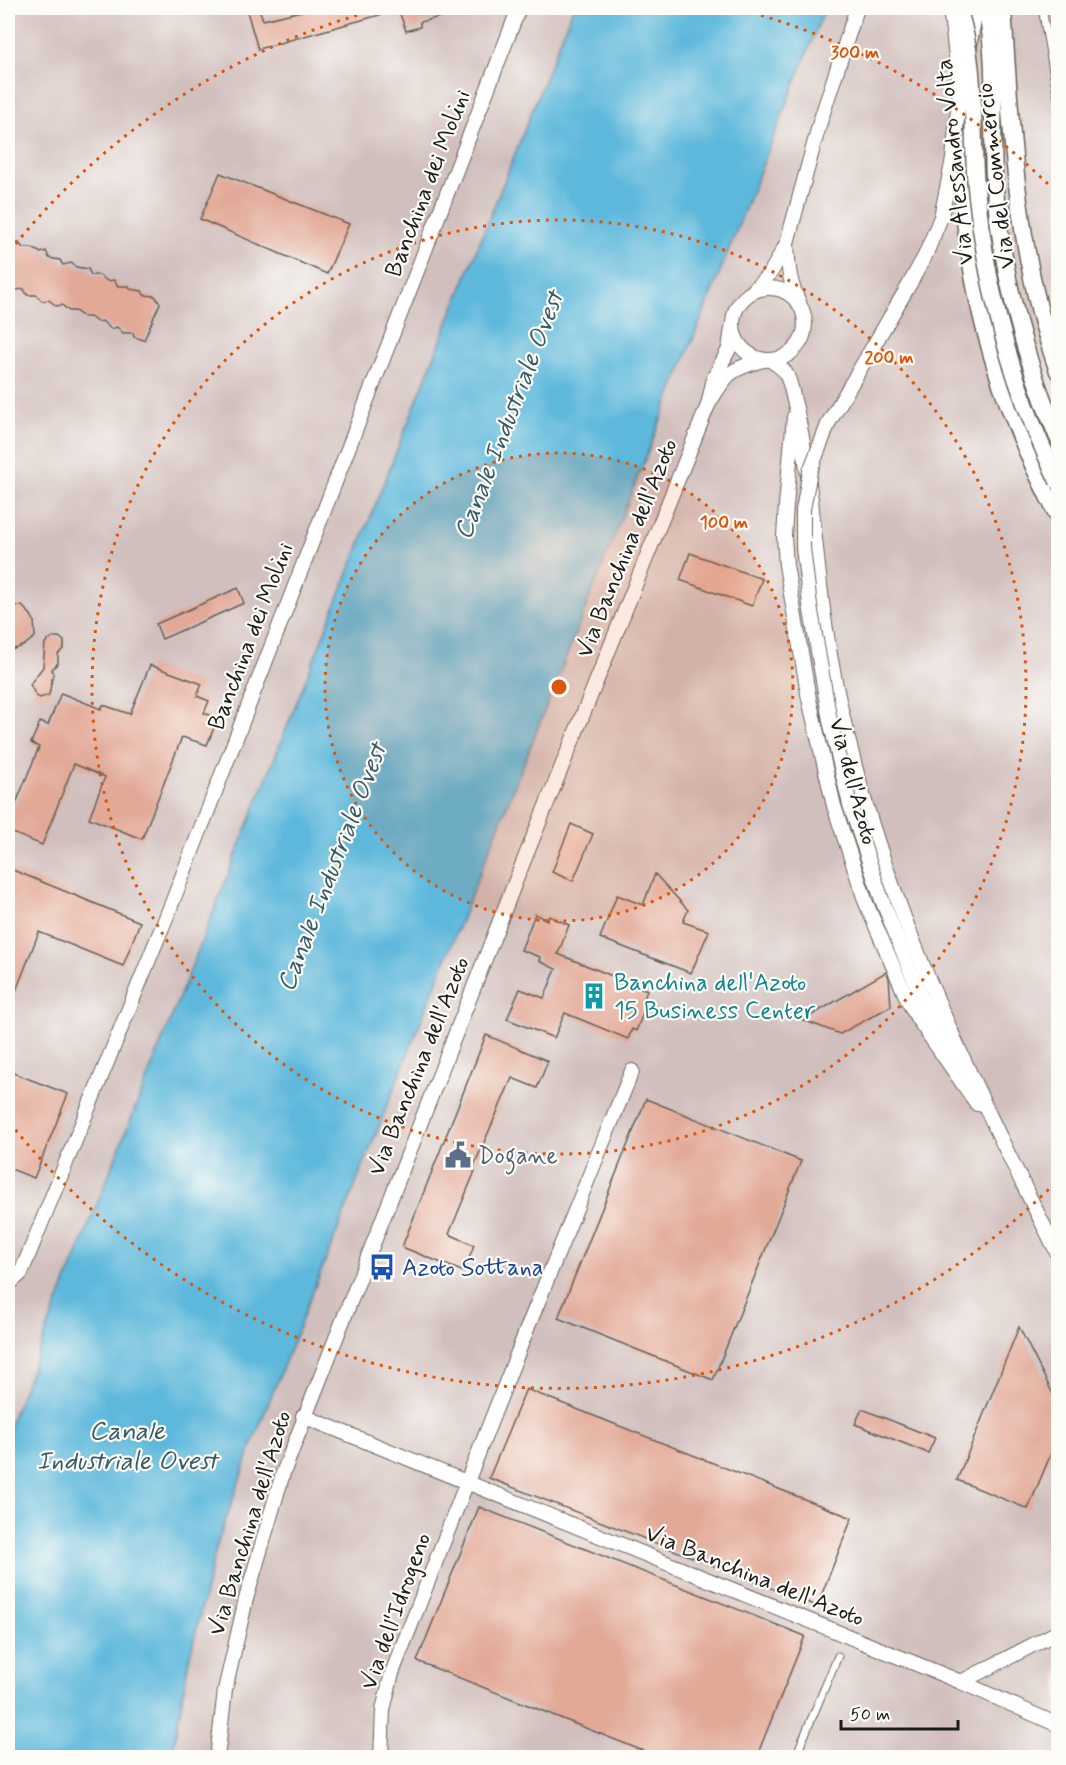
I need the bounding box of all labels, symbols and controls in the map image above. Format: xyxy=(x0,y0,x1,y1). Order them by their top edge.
text: 300 m xyxy=(831,41,879,65)
street label: Via Alessandro Volta xyxy=(929,57,982,267)
street label: Via del Commercio xyxy=(970,81,1023,271)
street label: Banchina dei Molini xyxy=(378,85,478,282)
water label: Canale Industriale Ovest xyxy=(447,284,574,545)
text: 200 m xyxy=(864,346,914,370)
street label: Via Banchina dell'Azoto xyxy=(569,435,685,663)
text: 100 m xyxy=(700,511,748,535)
street label: Banchina dei Molini xyxy=(201,538,301,735)
centre of rings xyxy=(549,677,569,697)
street label: Via dell'Azoto xyxy=(821,715,884,848)
water label: Canale Industriale Ovest xyxy=(270,736,397,997)
street label: Via Banchina dell'Azoto xyxy=(361,953,477,1181)
place label: Banchina dell'Azoto 15 Business Center xyxy=(614,968,816,1027)
building icon: Banchina dell'Azoto 15 Business Center xyxy=(579,981,609,1011)
public building icon: Dogane xyxy=(443,1140,473,1170)
place label: Dogane xyxy=(478,1141,558,1175)
bus stop icon: Azoto Sottana xyxy=(367,1252,397,1282)
place label: Azoto Sottana xyxy=(402,1253,544,1284)
street label: Via Banchina dell'Azoto xyxy=(201,1407,299,1640)
water label: Canale Industriale Ovest xyxy=(37,1415,220,1479)
street label: Via Banchina dell'Azoto xyxy=(640,1518,868,1634)
street label: Via dell'Idrogeno xyxy=(354,1529,439,1694)
scale bar xyxy=(841,1693,958,1731)
text: 50 m xyxy=(850,1703,890,1727)

